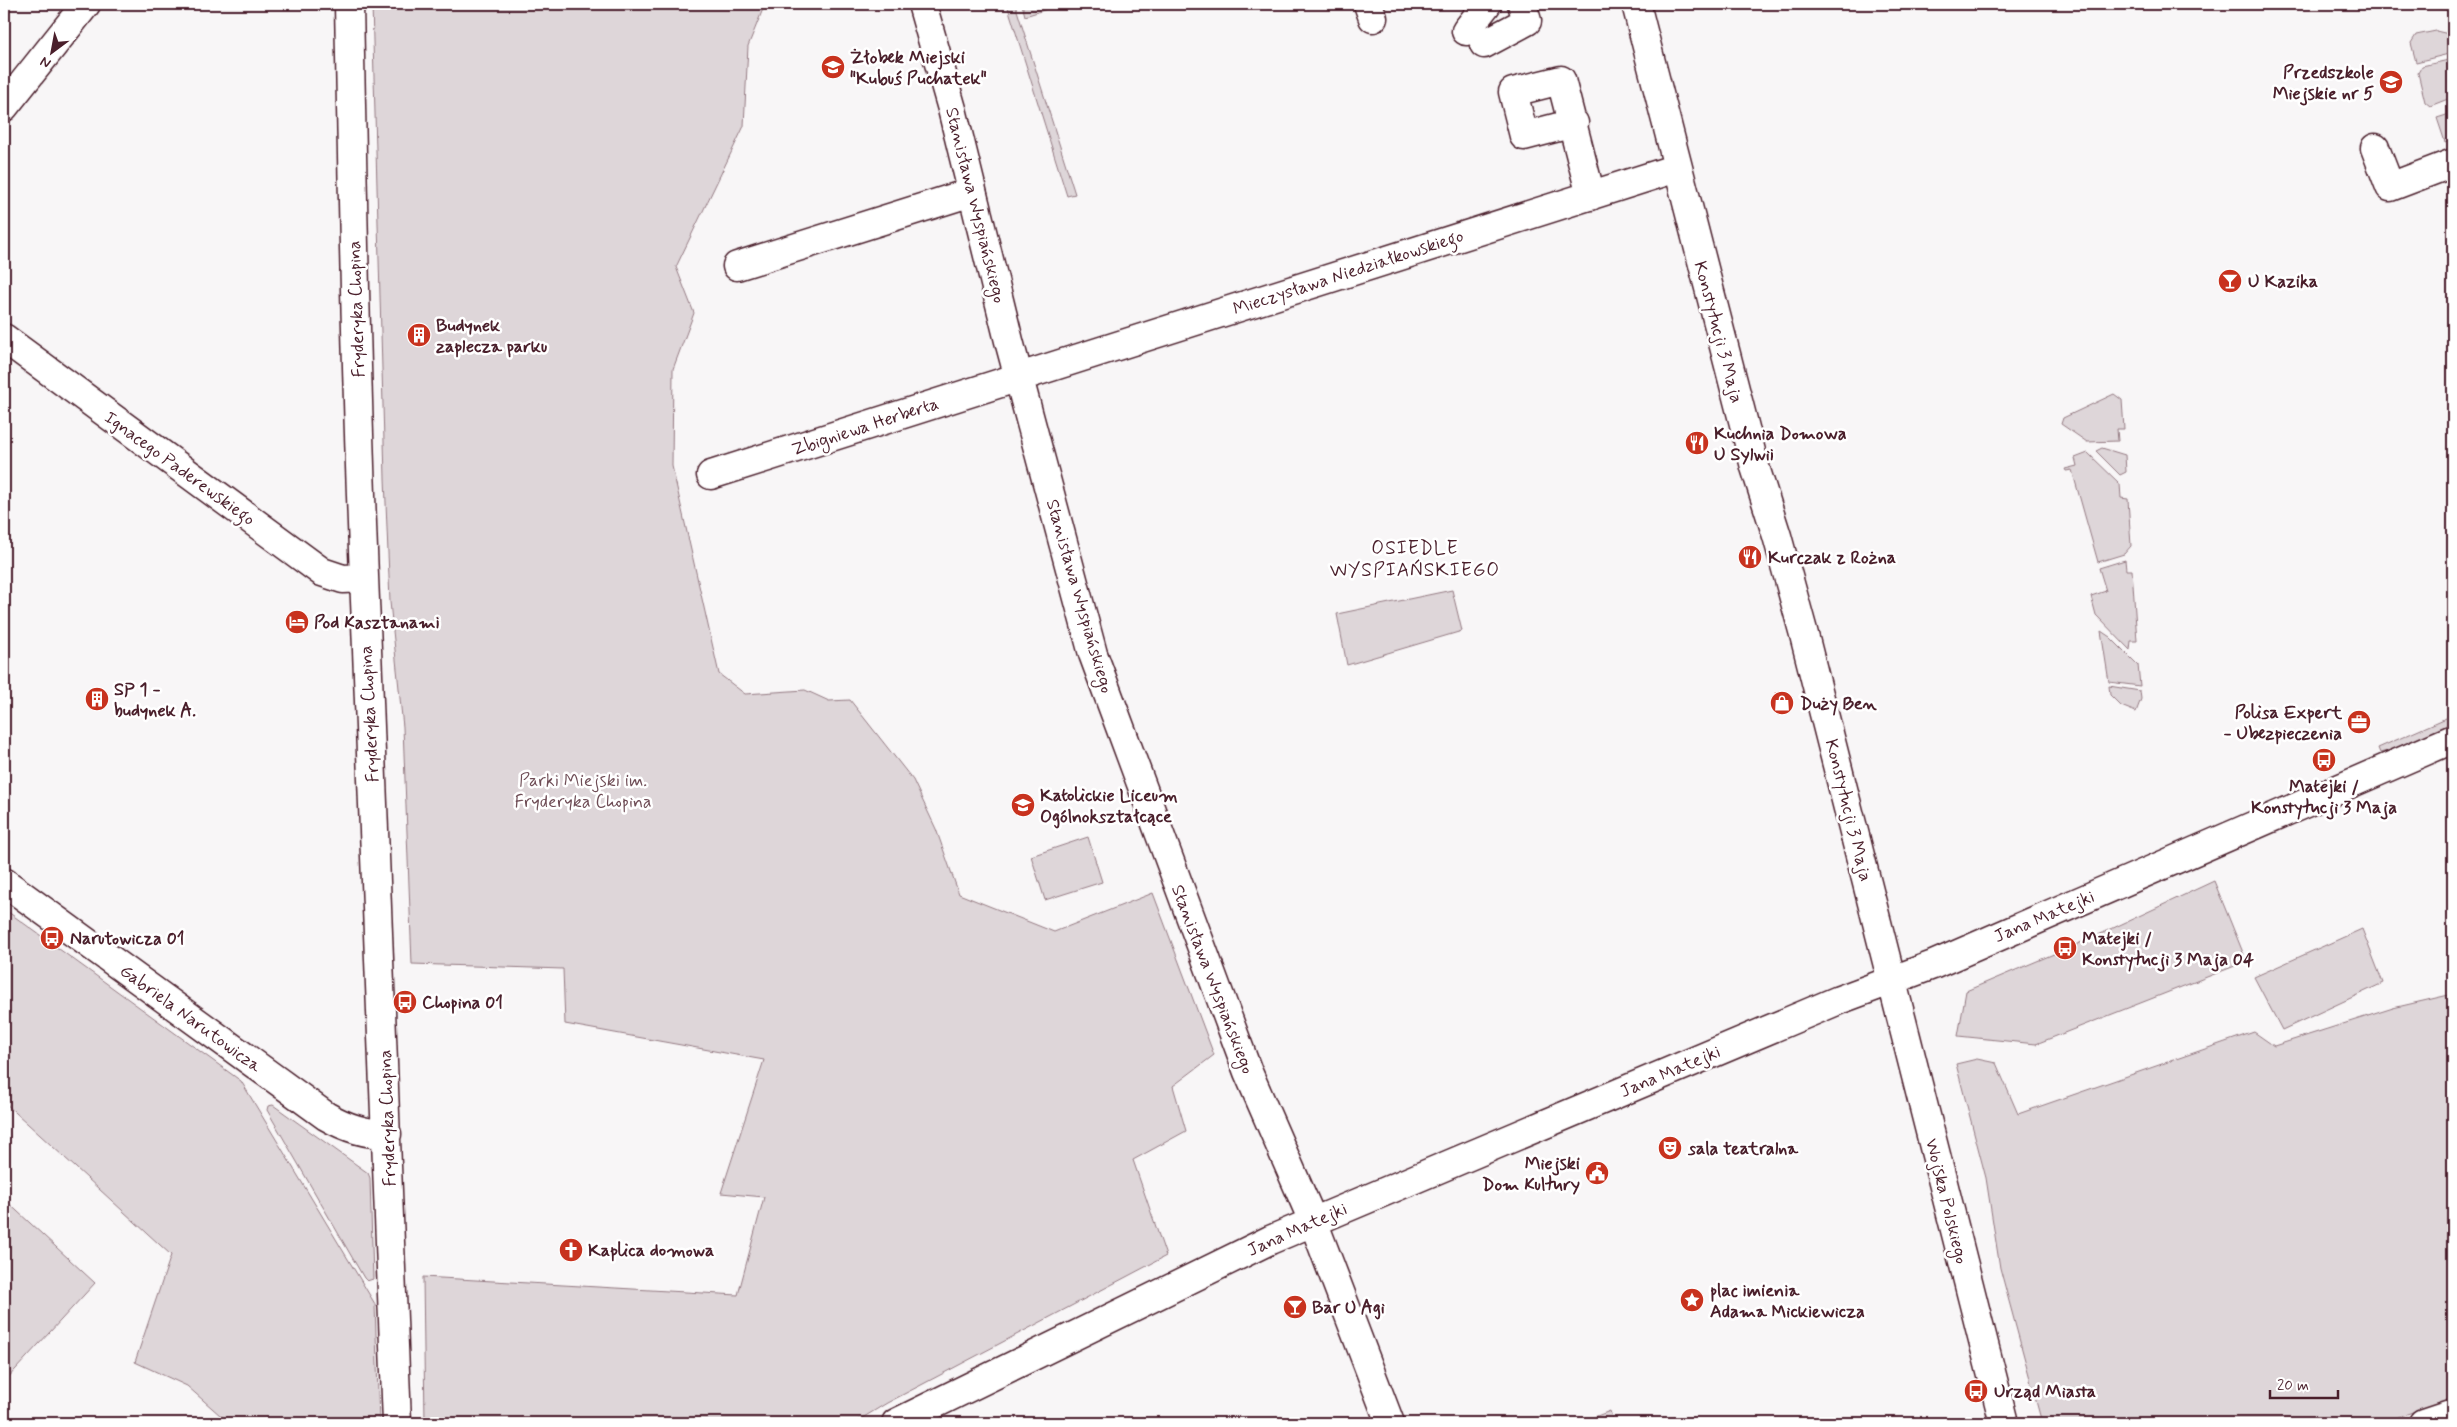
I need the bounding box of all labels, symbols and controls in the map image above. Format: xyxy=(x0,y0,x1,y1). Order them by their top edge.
north arrow xyxy=(28,28,78,78)
place label: Żłobek Miejski "Kubuś Puchatek" xyxy=(850,46,987,91)
text: N xyxy=(37,52,54,72)
school or university icon: Żłobek Miejski "Kubuś Puchatek" xyxy=(820,54,846,80)
place label: Przedszkole Miejskie nr 5 xyxy=(2273,61,2374,106)
school or university icon: Przedszkole Miejskie nr 5 xyxy=(2378,69,2404,95)
street label: Stanisława Wyspiańskiego xyxy=(938,105,1011,306)
street label: Mieczysława Niedziałkowskiego xyxy=(1230,224,1467,323)
street label: Fryderyka Chopina xyxy=(343,240,371,378)
street label: Konstytucji 3 Maja xyxy=(1688,259,1749,406)
bar icon: U Kazika xyxy=(2217,268,2243,294)
place label: U Kazika xyxy=(2248,270,2318,294)
place label: Budynek zaplecza parku xyxy=(436,314,547,359)
building icon: Budynek zaplecza parku xyxy=(406,322,432,348)
street label: Zbigniewa Herberta xyxy=(789,392,942,463)
street label: Ignacego Paderewskiego xyxy=(98,406,260,533)
place label: Kuchnia Domowa U Sylwii xyxy=(1714,422,1847,467)
restaurant icon: Kuchnia Domowa U Sylwii xyxy=(1684,430,1710,456)
street label: Stanisława Wyspiańskiego xyxy=(1039,496,1118,696)
district label: OSIEDLE WYSPIAŃSKIEGO xyxy=(1330,536,1500,583)
restaurant icon: Kurczak z Rożna xyxy=(1737,544,1763,570)
place label: Kurczak z Rożna xyxy=(1768,546,1896,570)
hotel icon: Pod Kasztanami xyxy=(284,609,310,635)
place label: Pod Kasztanami xyxy=(314,611,440,635)
street label: Fryderyka Chopina xyxy=(354,645,386,783)
place label: SP 1 - budynek A. xyxy=(114,678,196,723)
building icon: SP 1 - budynek A. xyxy=(84,686,110,712)
shop icon: Duży Ben xyxy=(1769,690,1795,716)
place label: Duży Ben xyxy=(1800,692,1878,716)
place label: Polisa Expert - Ubezpieczenia xyxy=(2224,701,2342,746)
office icon: Polisa Expert - Ubezpieczenia xyxy=(2346,709,2372,735)
street label: Konstytucji 3 Maja xyxy=(1819,737,1877,884)
bus stop icon: Matejki / Konstytucji 3 Maja xyxy=(2311,747,2337,773)
park label: Parki Miejski im. Fryderyka Chopina xyxy=(515,769,652,814)
place label: Matejki / Konstytucji 3 Maja xyxy=(2251,775,2397,820)
place label: Katolickie Liceum Ogólnokształcące xyxy=(1040,784,1178,829)
school or university icon: Katolickie Liceum Ogólnokształcące xyxy=(1010,792,1036,818)
street label: Stanisława Wyspiańskiego xyxy=(1164,881,1259,1078)
street label: Jana Matejki xyxy=(1990,885,2098,949)
bus stop icon: Narutowicza 01 xyxy=(39,925,65,951)
place label: Narutowicza 01 xyxy=(70,927,184,951)
place label: Matejki / Konstytucji 3 Maja 04 xyxy=(2082,927,2254,972)
bus stop icon: Matejki / Konstytucji 3 Maja 04 xyxy=(2052,935,2078,961)
street label: Gabriela Narutowicza xyxy=(115,959,266,1078)
bus stop icon: Chopina 01 xyxy=(392,989,418,1015)
place label: Chopina 01 xyxy=(422,991,503,1015)
street label: Jana Matejki xyxy=(1616,1040,1724,1104)
street label: Fryderyka Chopina xyxy=(374,1049,402,1187)
theatre icon: sala teatralna xyxy=(1657,1135,1683,1161)
street label: Wojska Polskiego xyxy=(1918,1136,1973,1267)
place label: sala teatralna xyxy=(1687,1137,1799,1161)
place label: Miejski Dom Kultury xyxy=(1482,1152,1580,1197)
public building icon: Miejski Dom Kultury xyxy=(1584,1160,1610,1186)
street label: Jana Matejki xyxy=(1244,1197,1351,1263)
church icon: Kaplica domowa xyxy=(558,1237,584,1263)
place label: Kaplica domowa xyxy=(588,1239,714,1263)
place label: plac imienia Adama Mickiewicza xyxy=(1710,1279,1865,1324)
place icon: plac imienia Adama Mickiewicza xyxy=(1679,1287,1705,1313)
bar icon: Bar U Agi xyxy=(1282,1294,1308,1320)
place label: Bar U Agi xyxy=(1312,1296,1385,1320)
scale bar xyxy=(2270,1367,2337,1399)
text: 20 m xyxy=(2277,1376,2309,1396)
bus stop icon: Urząd Miasta xyxy=(1963,1378,1989,1404)
place label: Urząd Miasta xyxy=(1994,1380,2096,1404)

